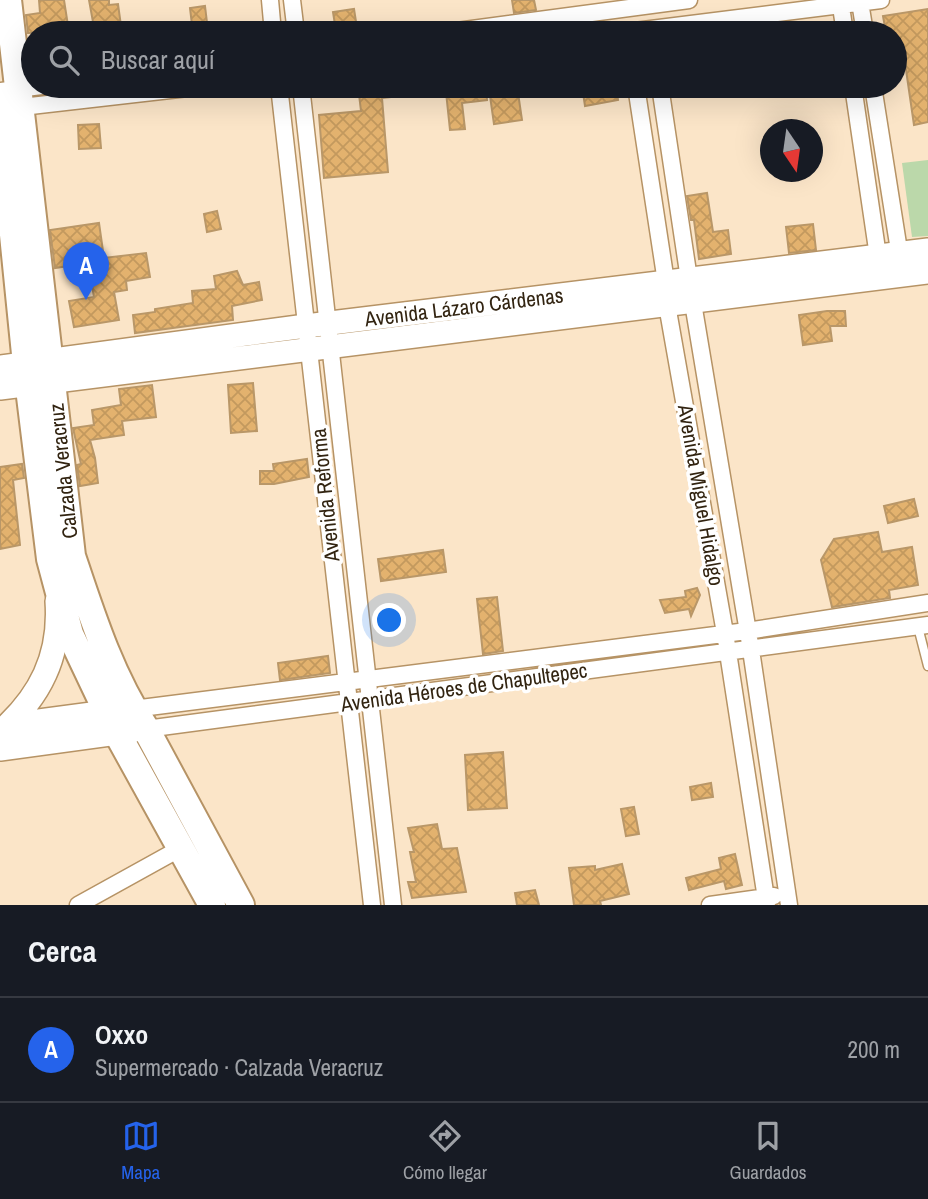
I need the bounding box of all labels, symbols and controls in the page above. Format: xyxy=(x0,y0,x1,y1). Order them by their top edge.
search box xyxy=(21,21,907,98)
icon: search xyxy=(45,41,83,79)
text: Buscar aquí xyxy=(101,42,215,77)
north arrow xyxy=(760,119,823,182)
pin: A xyxy=(63,242,109,300)
street label: Avenida Lázaro Cárdenas xyxy=(362,280,565,334)
street label: Avenida Miguel Hidalgo xyxy=(671,401,731,588)
street label: Calzada Veracruz xyxy=(41,402,85,540)
street label: Avenida Reforma xyxy=(304,427,347,564)
your location xyxy=(372,603,406,637)
street label: Avenida Héroes de Chapultepec xyxy=(338,655,589,719)
text: Cerca xyxy=(28,931,96,971)
text: Oxxo xyxy=(95,1017,148,1052)
text: A xyxy=(44,1034,58,1065)
text: 200 m xyxy=(848,1034,900,1065)
text: Supermercado · Calzada Veracruz xyxy=(95,1052,383,1083)
tab: Mapa xyxy=(121,1117,160,1185)
tab: Cómo llegar xyxy=(403,1117,487,1185)
tab: Guardados xyxy=(730,1117,807,1185)

